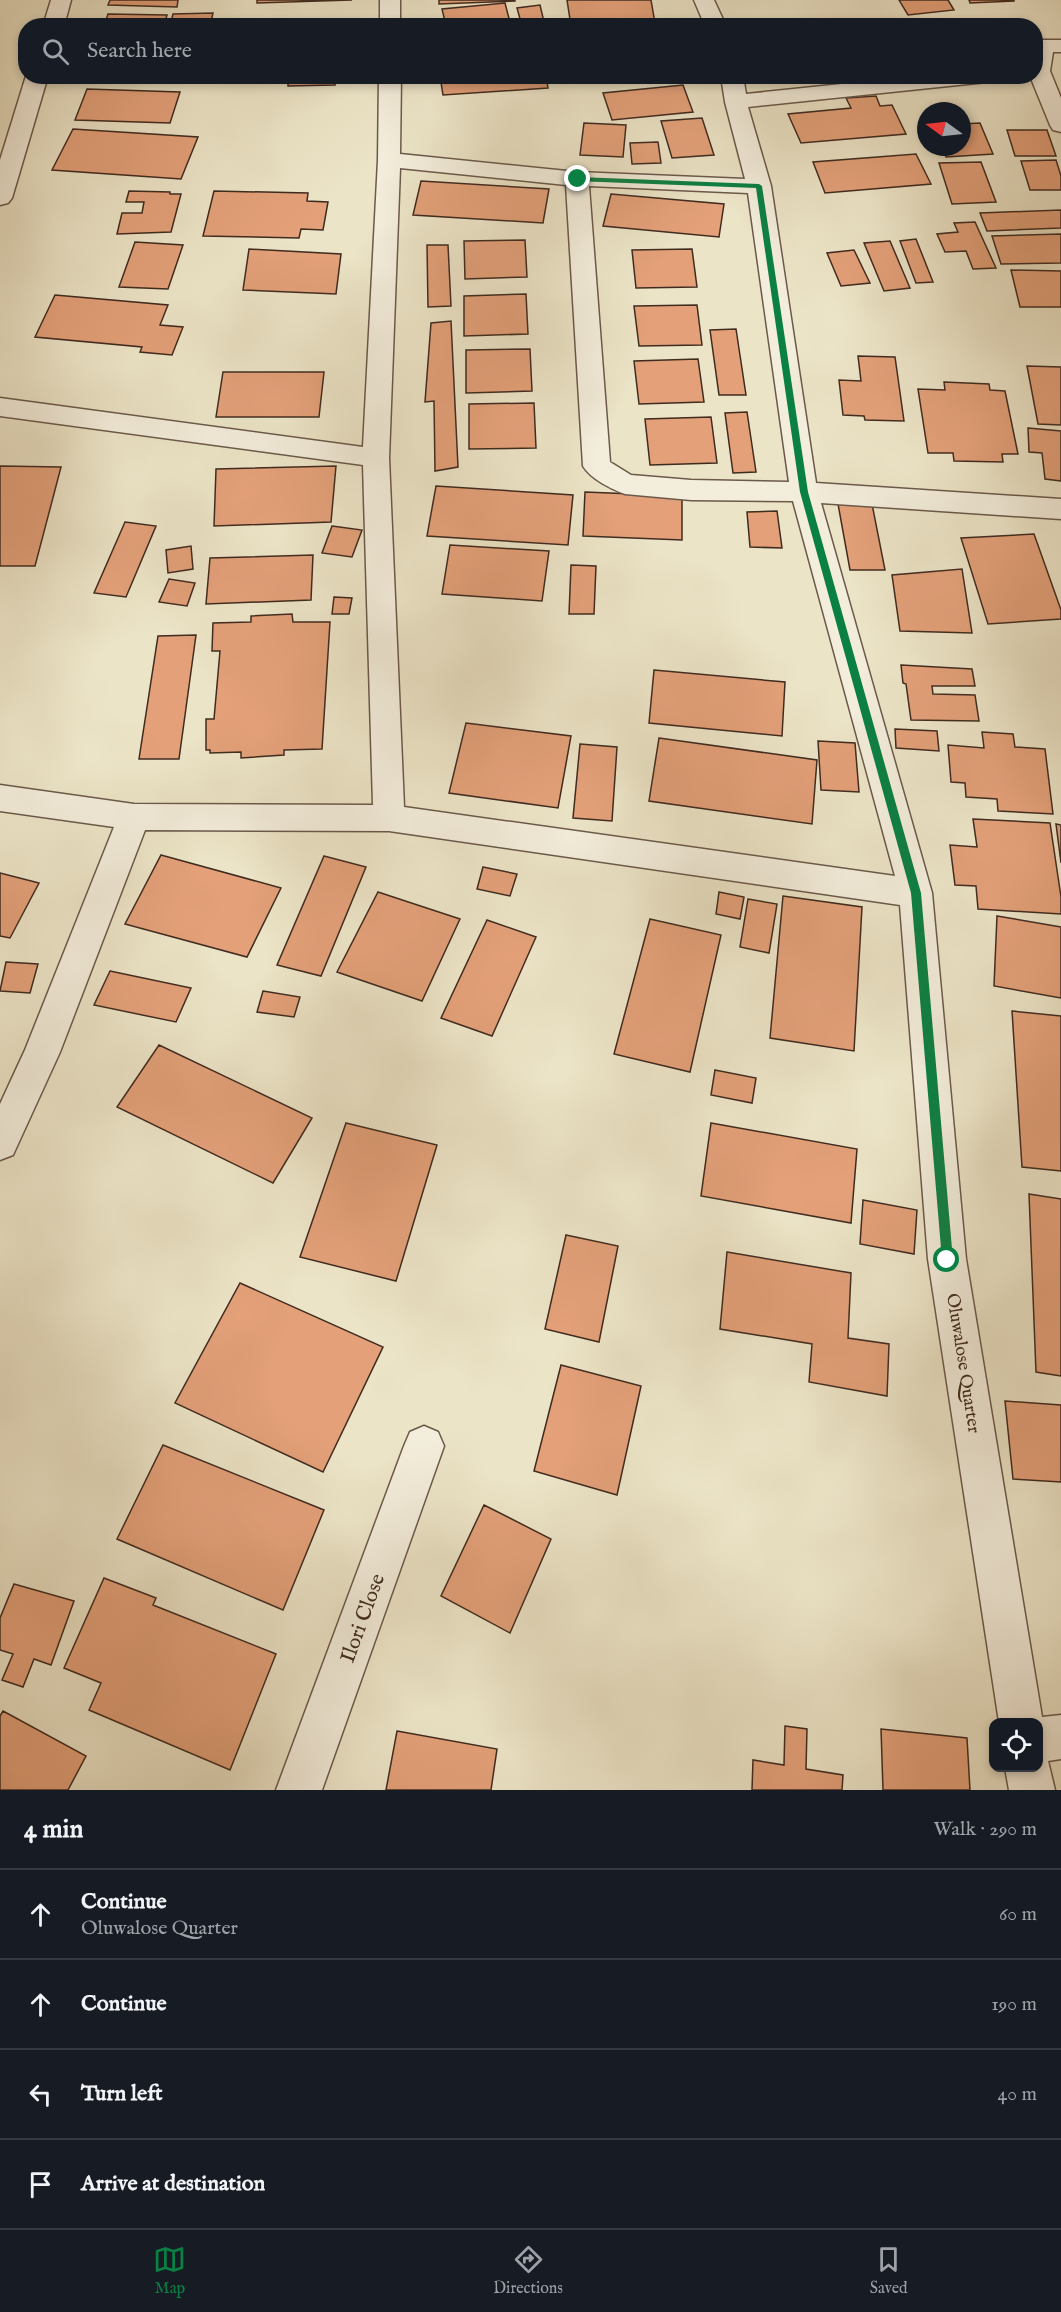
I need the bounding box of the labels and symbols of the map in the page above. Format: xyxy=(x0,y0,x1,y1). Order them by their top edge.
north arrow xyxy=(917,102,971,156)
route end xyxy=(564,165,590,191)
route start xyxy=(933,1246,959,1272)
street label: Oluwalose Quarter xyxy=(940,1292,985,1435)
street label: Ilori Close xyxy=(335,1570,392,1667)

